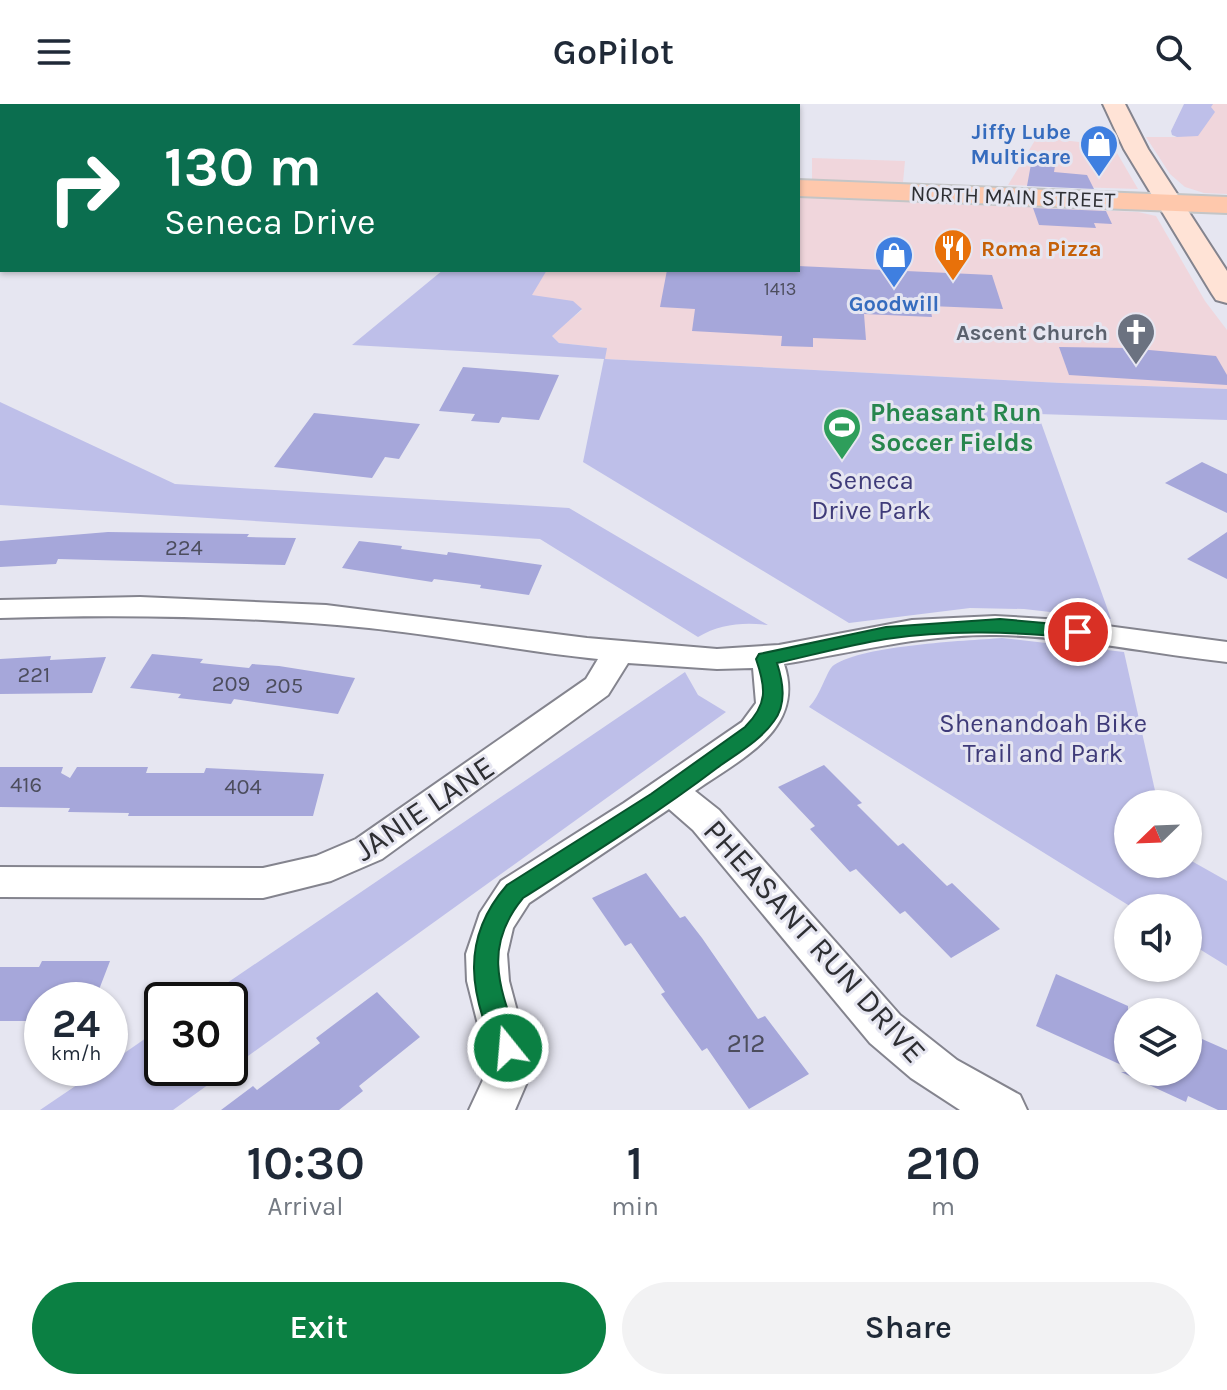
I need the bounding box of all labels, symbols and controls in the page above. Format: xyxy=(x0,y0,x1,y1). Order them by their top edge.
icon: menu xyxy=(32,30,76,74)
icon: search xyxy=(1151,30,1195,74)
text: GoPilot xyxy=(553,31,674,73)
place label: Jiffy Lube Multicare xyxy=(971,119,1071,170)
shop icon: Jiffy Lube Multicare xyxy=(1078,123,1120,178)
text: 130 m xyxy=(164,134,322,199)
icon: right xyxy=(32,136,136,240)
street label: NORTH MAIN STREET xyxy=(910,180,1116,214)
text: Seneca Drive xyxy=(164,201,375,243)
restaurant icon: Roma Pizza xyxy=(932,227,974,282)
shop icon: Goodwill xyxy=(873,234,915,289)
place label: Roma Pizza xyxy=(981,236,1102,262)
house number: 1413 xyxy=(764,278,796,300)
place label: Goodwill xyxy=(849,291,939,317)
church icon: Ascent Church xyxy=(1115,311,1157,366)
place label: Ascent Church xyxy=(956,320,1108,346)
place label: Pheasant Run Soccer Fields xyxy=(870,397,1041,458)
sports icon: Pheasant Run Soccer Fields xyxy=(821,406,863,461)
park label: Seneca Drive Park xyxy=(811,465,931,526)
house number: 224 xyxy=(165,535,203,561)
pin xyxy=(1044,598,1112,666)
icon: arrive xyxy=(1056,610,1100,654)
house number: 221 xyxy=(18,662,50,688)
house number: 209 xyxy=(212,671,250,697)
house number: 205 xyxy=(265,673,303,699)
park label: Shenandoah Bike Trail and Park xyxy=(939,708,1147,769)
street label: JANIE LANE xyxy=(347,748,501,869)
house number: 416 xyxy=(10,772,42,798)
house number: 404 xyxy=(224,774,262,800)
north arrow xyxy=(1114,790,1202,878)
map controls xyxy=(1114,790,1202,1086)
street label: PHEASANT RUN DRIVE xyxy=(696,812,934,1071)
button: sound xyxy=(1114,894,1202,982)
speed limit sign: 30 xyxy=(144,982,248,1086)
button: layers xyxy=(1114,998,1202,1086)
text: 24 xyxy=(52,1000,100,1047)
position arrow xyxy=(466,1006,550,1090)
house number: 212 xyxy=(727,1028,765,1059)
text: km/h xyxy=(51,1042,101,1065)
text: 10:30 xyxy=(246,1135,365,1191)
text: 1 xyxy=(627,1135,643,1191)
text: 210 xyxy=(905,1135,981,1191)
text: Arrival xyxy=(267,1191,344,1222)
text: min xyxy=(611,1191,659,1222)
text: m xyxy=(931,1191,955,1222)
button: Exit xyxy=(32,1282,606,1374)
button: Share xyxy=(622,1282,1195,1374)

